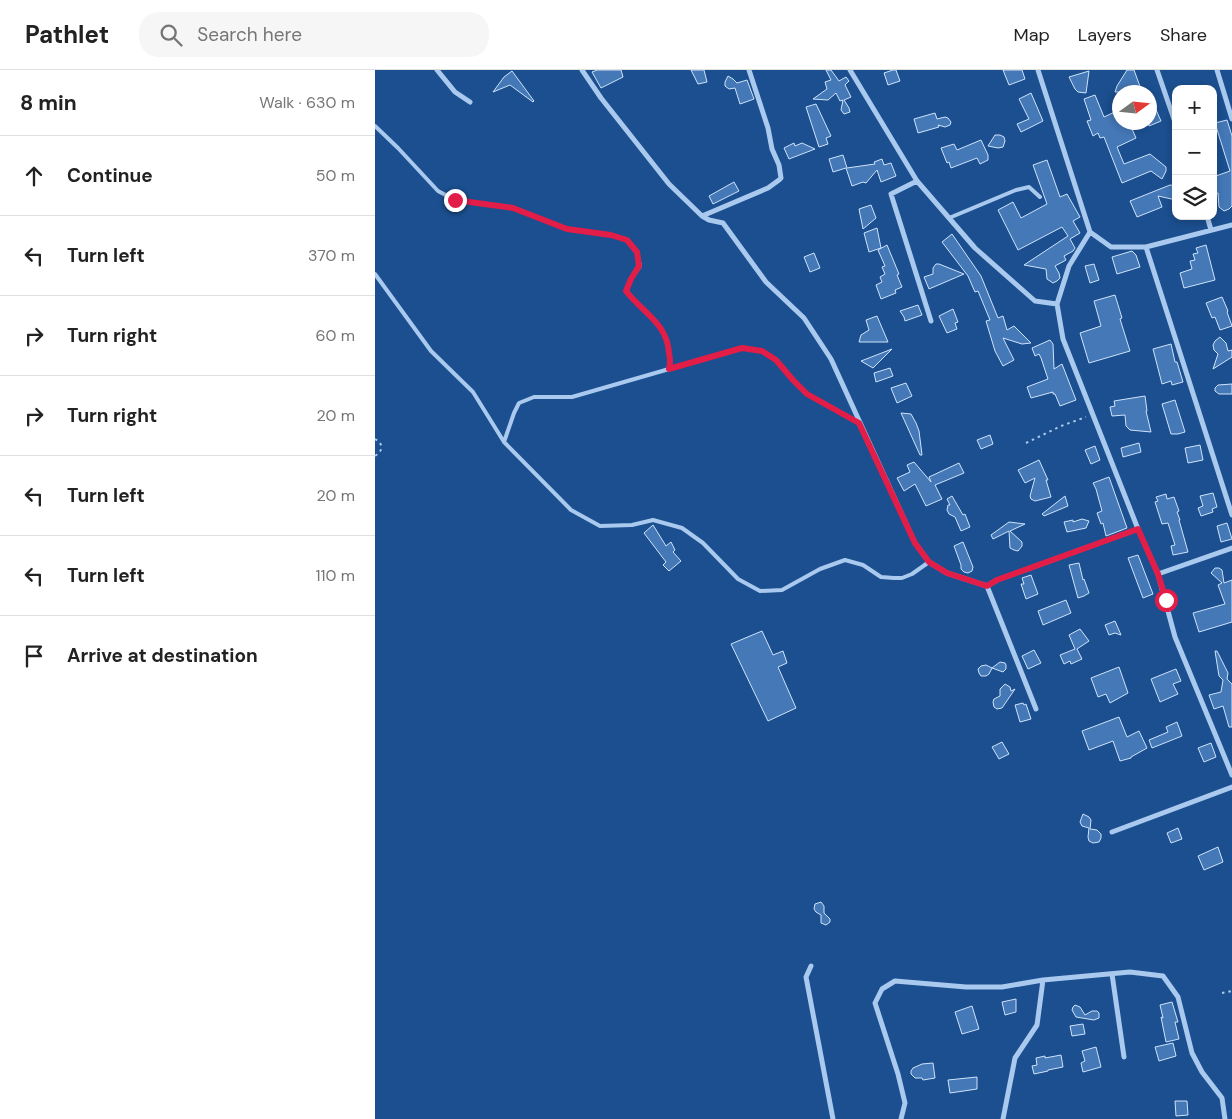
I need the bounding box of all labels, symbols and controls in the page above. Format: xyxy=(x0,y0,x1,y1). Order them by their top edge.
search box xyxy=(139,12,489,57)
text: Pathlet xyxy=(25,19,109,50)
icon: search xyxy=(157,21,185,49)
text: Search here xyxy=(197,22,302,47)
text: Map xyxy=(1014,23,1050,47)
text: Layers xyxy=(1078,23,1132,47)
text: Share xyxy=(1160,23,1207,47)
north arrow xyxy=(1112,85,1157,130)
map controls xyxy=(1172,85,1217,220)
button: + xyxy=(1172,85,1217,130)
text: 8 min xyxy=(20,89,77,117)
text: Walk · 630 m xyxy=(259,92,355,113)
button: − xyxy=(1172,130,1217,175)
icon: ahead xyxy=(20,162,48,190)
text: Continue xyxy=(67,163,153,188)
text: 50 m xyxy=(316,165,355,186)
button: layers xyxy=(1172,175,1217,220)
route end xyxy=(444,189,467,212)
icon: left xyxy=(20,242,48,270)
text: Turn left xyxy=(67,243,145,268)
text: 370 m xyxy=(308,245,355,266)
icon: right xyxy=(20,322,48,350)
text: Turn right xyxy=(67,323,157,348)
text: 60 m xyxy=(315,325,355,346)
icon: right xyxy=(20,402,48,430)
text: Turn right xyxy=(67,403,157,428)
text: 20 m xyxy=(316,405,355,426)
icon: left xyxy=(20,482,48,510)
text: Turn left xyxy=(67,483,145,508)
text: 20 m xyxy=(316,485,355,506)
icon: left xyxy=(20,562,48,590)
text: Turn left xyxy=(67,563,145,588)
text: 110 m xyxy=(316,565,355,586)
route start xyxy=(1155,589,1178,612)
icon: arrive xyxy=(20,642,48,670)
text: Arrive at destination xyxy=(67,643,258,668)

